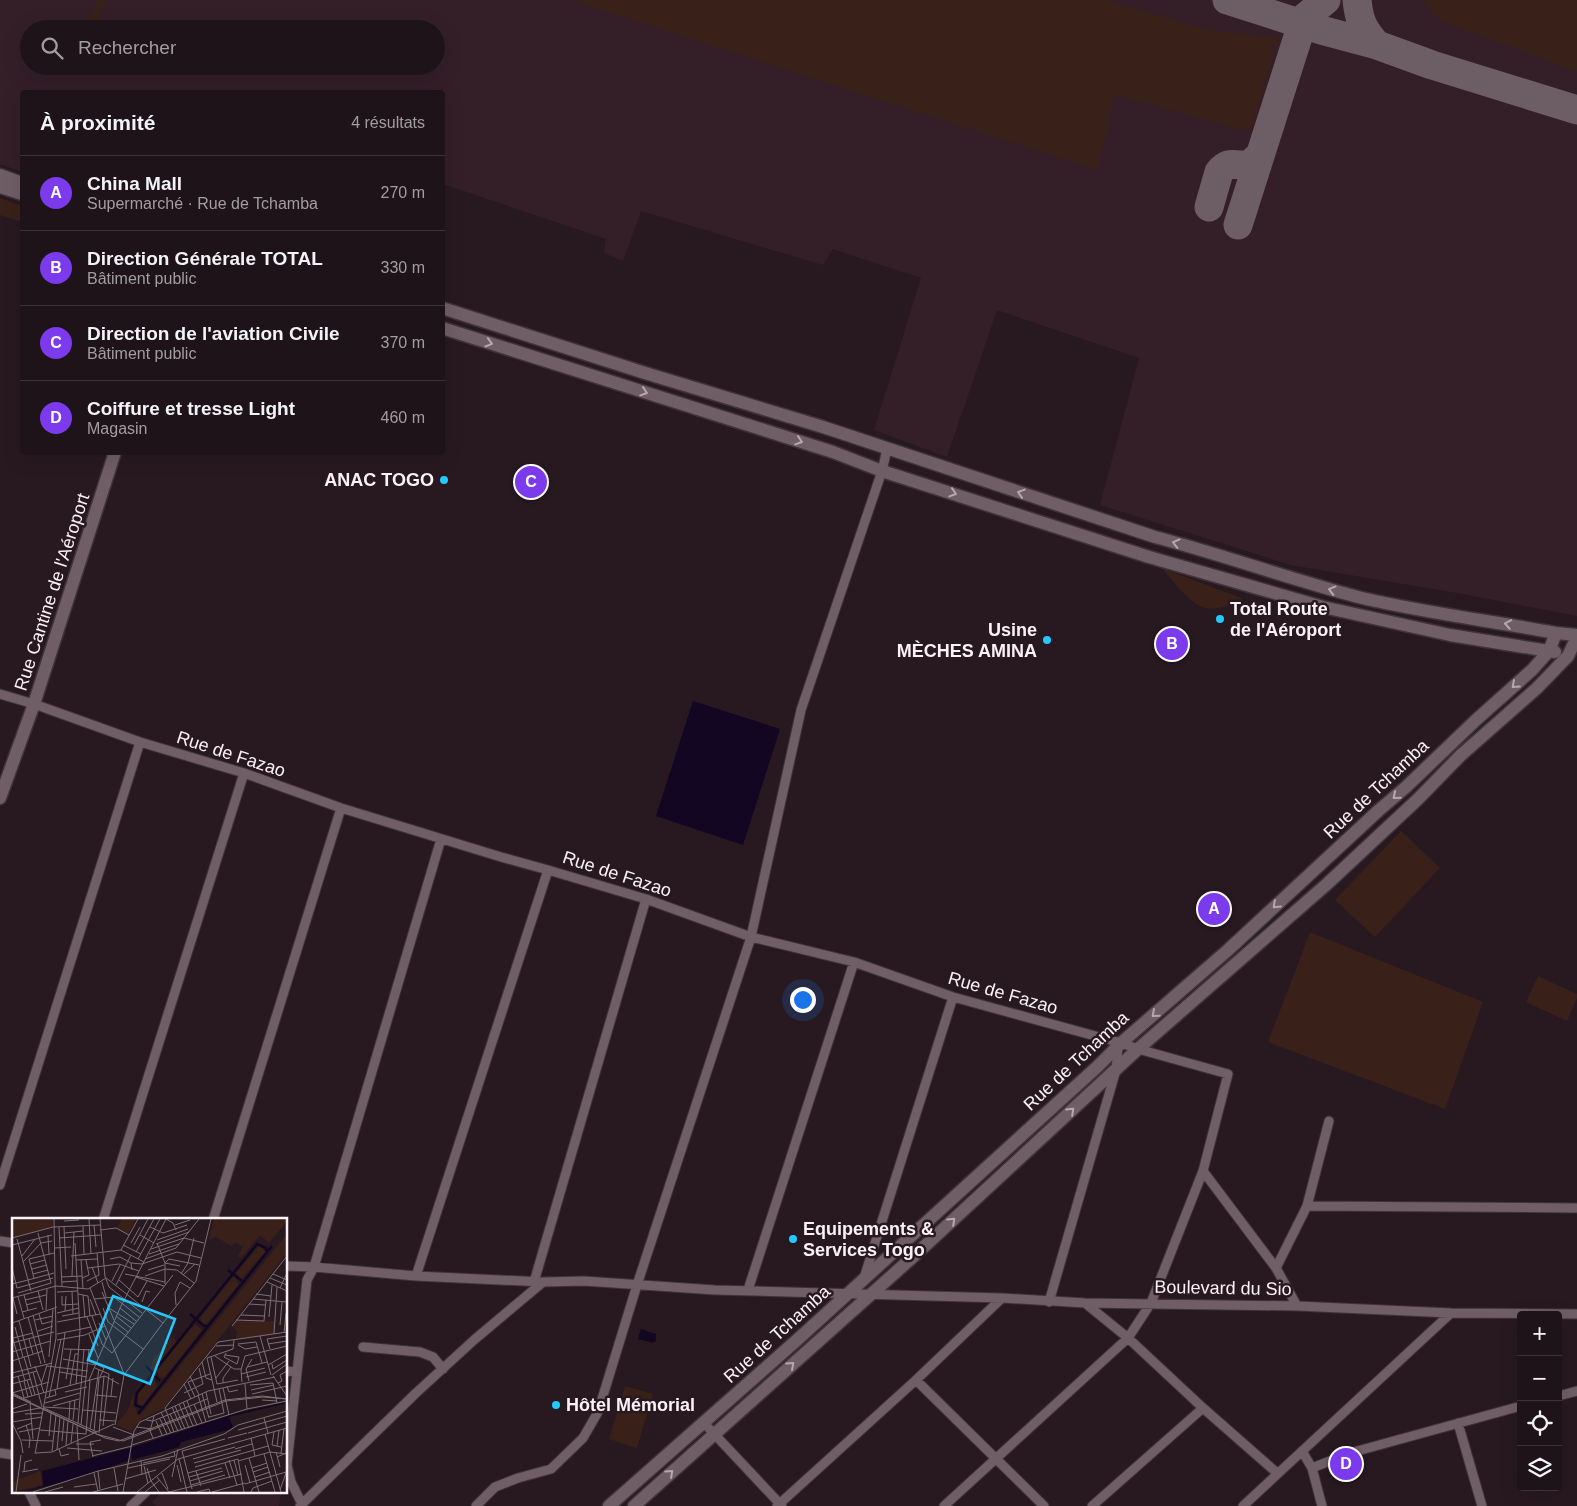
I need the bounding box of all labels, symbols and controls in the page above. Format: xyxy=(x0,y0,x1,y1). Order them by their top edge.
search box xyxy=(20,20,445,75)
icon: search xyxy=(38,34,66,62)
text: Rechercher xyxy=(78,37,176,58)
text: À proximité xyxy=(40,111,156,134)
text: 4 résultats xyxy=(351,114,425,131)
text: China Mall xyxy=(87,173,182,194)
text: A xyxy=(50,184,62,201)
text: 270 m xyxy=(381,184,425,201)
text: Supermarché · Rue de Tchamba xyxy=(87,195,318,212)
text: Direction Générale TOTAL xyxy=(87,248,323,269)
text: B xyxy=(50,259,62,276)
text: 330 m xyxy=(381,259,425,276)
text: Bâtiment public xyxy=(87,270,196,287)
text: Direction de l'aviation Civile xyxy=(87,323,340,344)
text: C xyxy=(50,334,62,351)
text: 370 m xyxy=(381,334,425,351)
one-way arrow xyxy=(484,337,492,347)
text: Bâtiment public xyxy=(87,345,196,362)
one-way arrow xyxy=(639,386,648,396)
text: Coiffure et tresse Light xyxy=(87,398,295,419)
text: D xyxy=(50,409,62,426)
text: 460 m xyxy=(381,409,425,426)
text: Magasin xyxy=(87,420,147,437)
one-way arrow xyxy=(794,436,802,446)
pin: C xyxy=(515,463,547,501)
place label: ANAC TOGO xyxy=(324,470,434,490)
marker: ANAC TOGO xyxy=(438,474,450,486)
one-way arrow xyxy=(948,488,956,498)
one-way arrow xyxy=(1018,488,1026,498)
street label: Rue Cantine de l'Aéroport xyxy=(11,491,93,693)
one-way arrow xyxy=(1171,538,1180,549)
one-way arrow xyxy=(1327,585,1336,596)
place label: Total Route de l'Aéroport xyxy=(1230,599,1341,640)
marker: Total Route de l'Aéroport xyxy=(1214,613,1226,625)
place label: Usine MÈCHES AMINA xyxy=(897,620,1037,661)
one-way arrow xyxy=(1504,620,1512,630)
pin: B xyxy=(1156,625,1188,663)
marker: Usine MÈCHES AMINA xyxy=(1041,634,1053,646)
one-way arrow xyxy=(1511,680,1520,689)
street label: Rue de Fazao xyxy=(174,727,288,781)
street label: Rue de Tchamba xyxy=(1320,735,1433,843)
one-way arrow xyxy=(1393,791,1402,799)
street label: Rue de Fazao xyxy=(560,847,674,901)
pin: A xyxy=(1198,890,1230,928)
one-way arrow xyxy=(1272,899,1281,908)
street label: Rue de Fazao xyxy=(946,968,1060,1018)
your location xyxy=(790,987,816,1013)
street label: Rue de Tchamba xyxy=(1020,1007,1133,1115)
one-way arrow xyxy=(1151,1008,1160,1017)
one-way arrow xyxy=(1066,1108,1075,1117)
inset map xyxy=(12,1218,288,1494)
one-way arrow xyxy=(946,1218,955,1227)
place label: Equipements & Services Togo xyxy=(803,1219,934,1260)
marker: Equipements & Services Togo xyxy=(787,1233,799,1245)
street label: Boulevard du Sio xyxy=(1154,1277,1292,1299)
street label: Rue de Tchamba xyxy=(720,1280,835,1387)
map controls xyxy=(1517,1311,1562,1491)
button: + xyxy=(1517,1311,1562,1356)
button: − xyxy=(1517,1356,1562,1401)
one-way arrow xyxy=(786,1361,795,1370)
place label: Hôtel Mémorial xyxy=(566,1395,695,1415)
marker: Hôtel Mémorial xyxy=(550,1399,562,1411)
button: locate xyxy=(1517,1401,1562,1446)
pin: D xyxy=(1330,1445,1362,1483)
button: layers xyxy=(1517,1446,1562,1491)
one-way arrow xyxy=(665,1470,674,1479)

